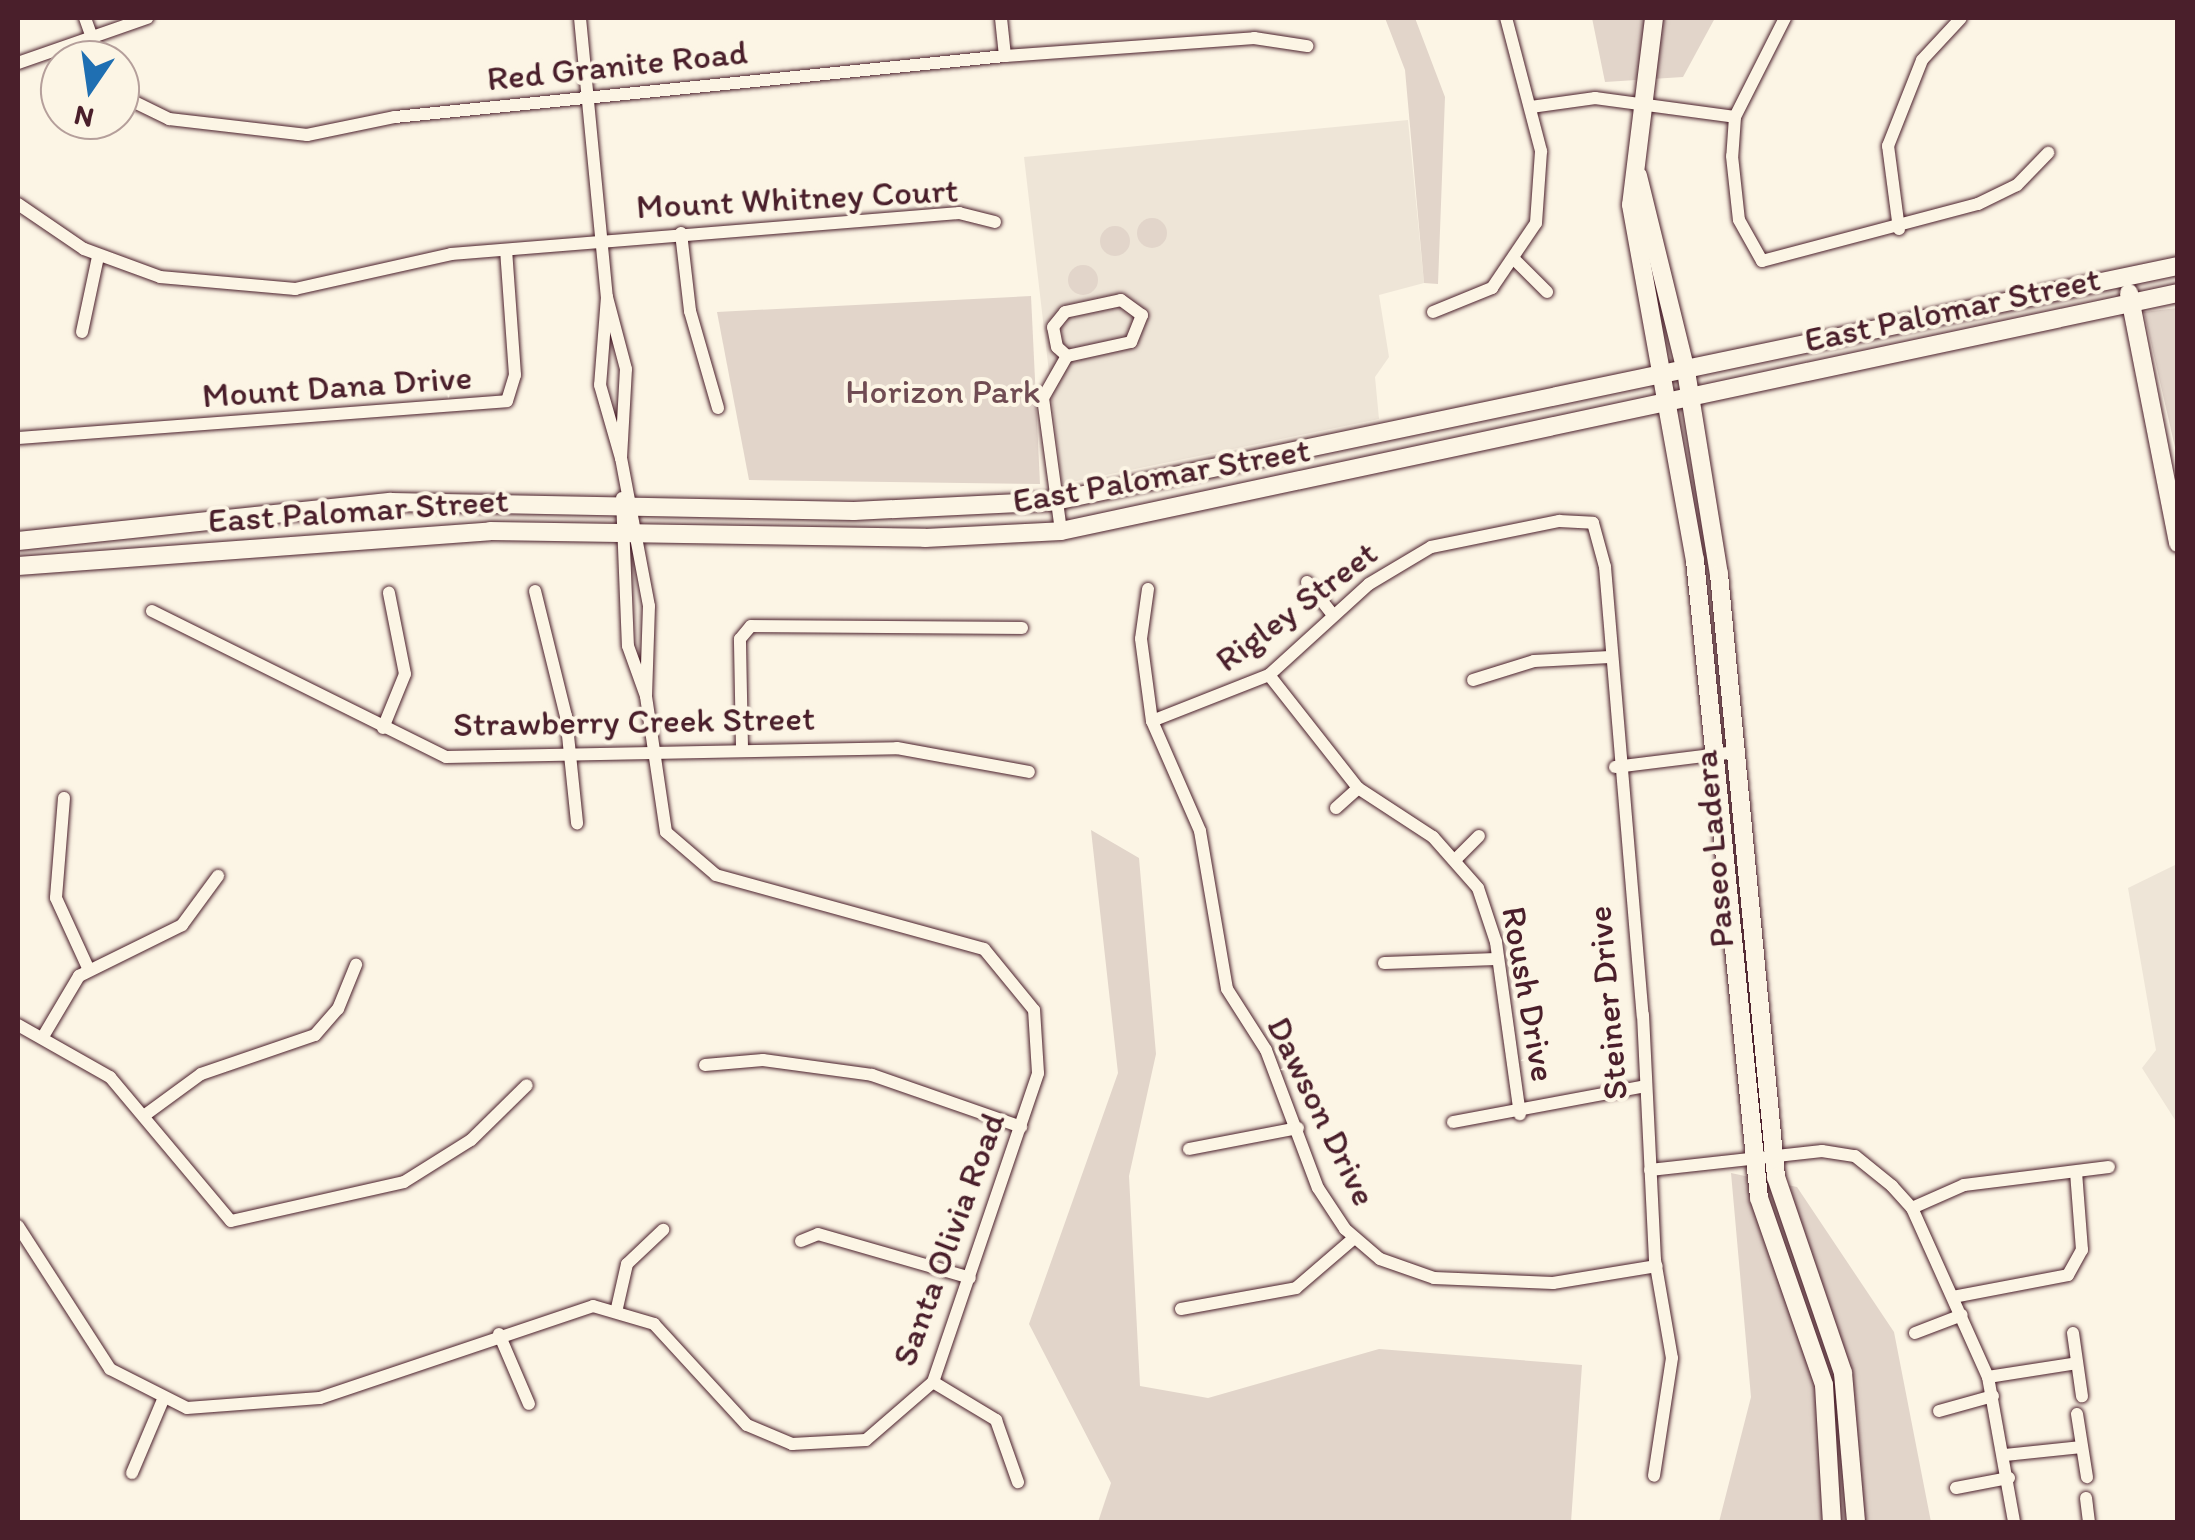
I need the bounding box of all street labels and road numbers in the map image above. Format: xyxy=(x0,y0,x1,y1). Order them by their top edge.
street label: Red Granite Road xyxy=(485,30,749,100)
street label: Mount Whitney Court xyxy=(634,169,960,227)
street label: East Palomar Street xyxy=(1801,257,2103,361)
street label: Mount Dana Drive xyxy=(201,356,473,416)
street label: East Palomar Street xyxy=(1010,428,1312,522)
street label: East Palomar Street xyxy=(207,479,509,541)
street label: Rigley Street xyxy=(1207,532,1385,680)
street label: Strawberry Creek Street xyxy=(453,697,815,745)
street label: Paseo Ladera xyxy=(1683,748,1743,950)
street label: Roush Drive xyxy=(1493,903,1565,1085)
street label: Steiner Drive xyxy=(1578,904,1636,1102)
street label: Dawson Drive xyxy=(1258,1010,1386,1212)
street label: Santa Olivia Road xyxy=(883,1107,1013,1371)

